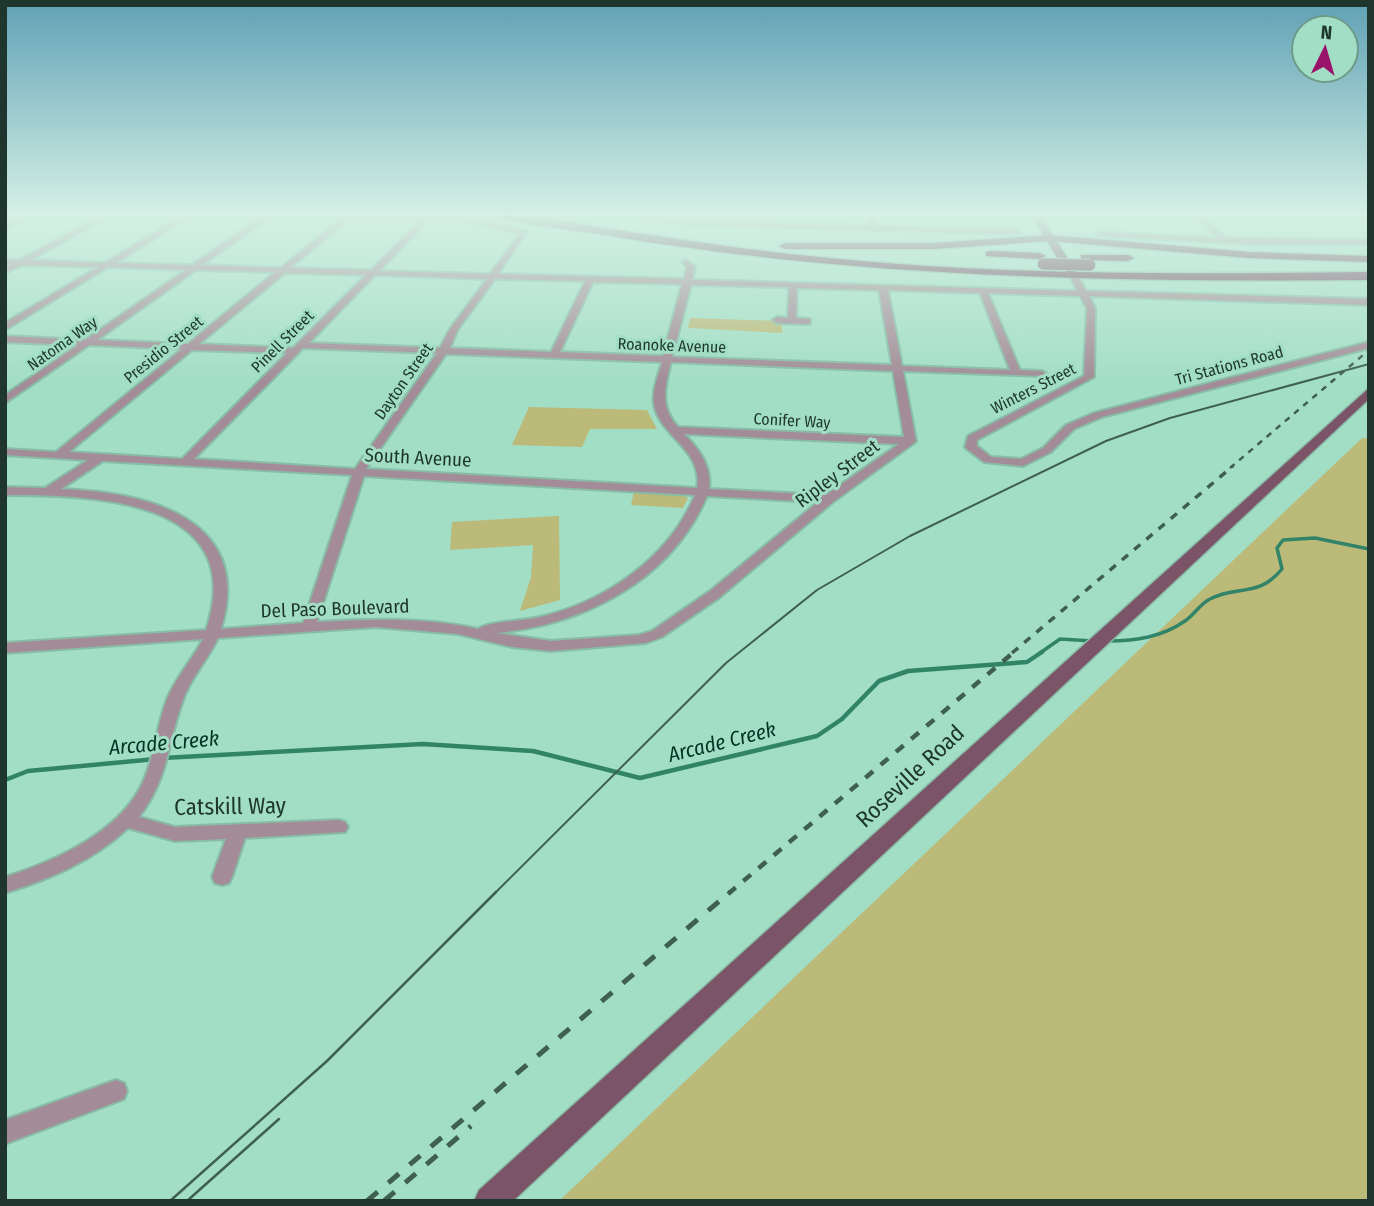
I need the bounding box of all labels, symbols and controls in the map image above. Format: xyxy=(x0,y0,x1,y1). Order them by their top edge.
north arrow xyxy=(1290,14,1360,84)
text: N xyxy=(1320,21,1333,45)
street label: Pinell Street xyxy=(247,306,318,376)
street label: Presidio Street xyxy=(120,311,207,387)
street label: Natoma Way xyxy=(24,312,102,374)
street label: Roanoke Avenue xyxy=(617,334,727,357)
street label: Dayton Street xyxy=(370,339,437,423)
street label: Tri Stations Road xyxy=(1173,342,1285,389)
street label: Winters Street xyxy=(988,359,1079,418)
street label: Conifer Way xyxy=(753,409,832,432)
street label: Ripley Street xyxy=(791,434,884,512)
street label: South Avenue xyxy=(364,443,472,472)
street label: Del Paso Boulevard xyxy=(260,594,410,623)
water label: Arcade Creek xyxy=(664,716,779,768)
street label: Roseville Road xyxy=(850,719,970,833)
water label: Arcade Creek xyxy=(107,725,220,761)
street label: Catskill Way xyxy=(174,791,287,821)

